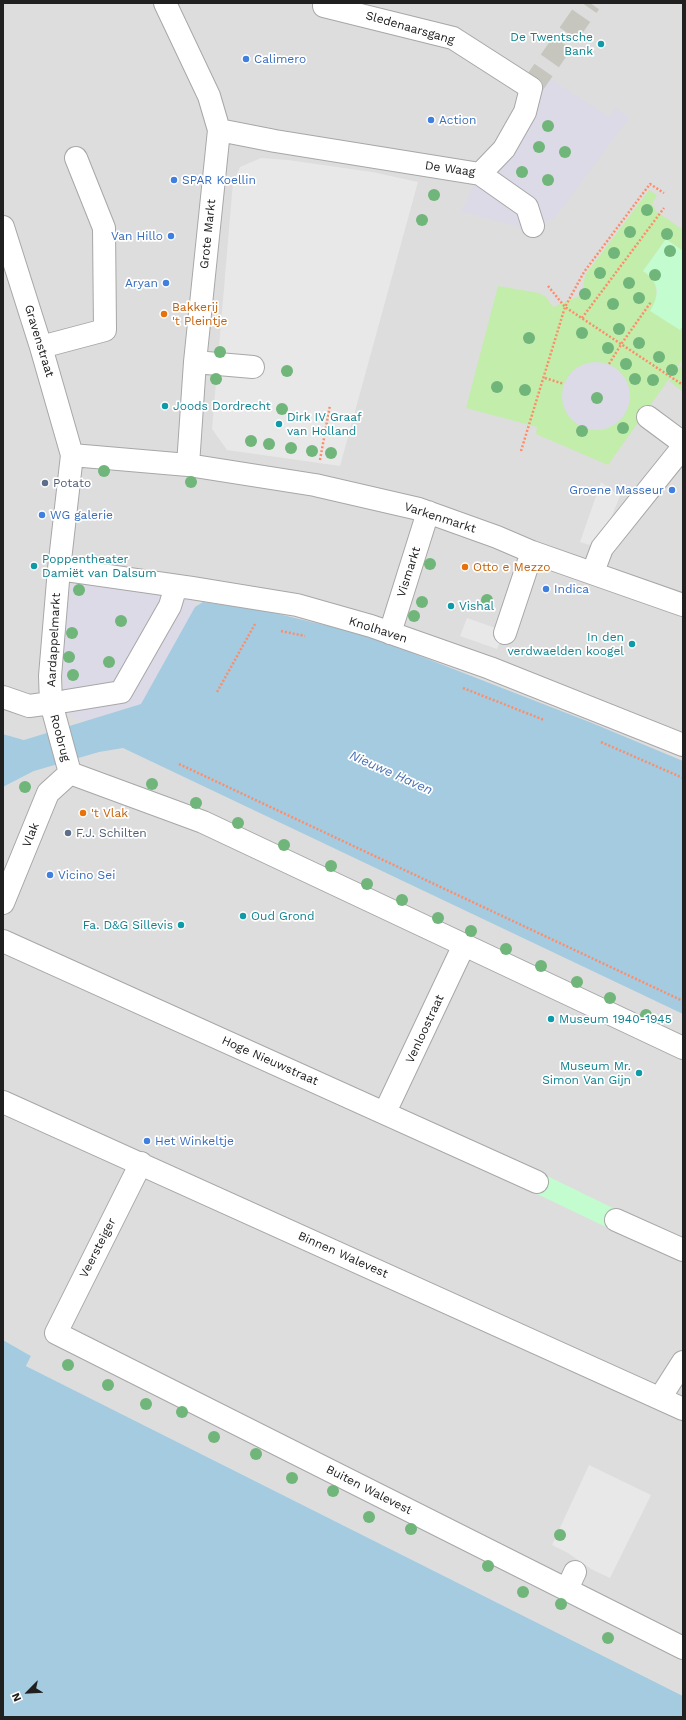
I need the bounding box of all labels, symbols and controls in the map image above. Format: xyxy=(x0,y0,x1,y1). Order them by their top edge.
street label: Sledenaarsgang xyxy=(364,8,456,48)
place label: De Twentsche Bank xyxy=(510,30,593,58)
marker: De Twentsche Bank xyxy=(596,39,606,49)
place label: Calimero xyxy=(254,52,306,66)
marker: Calimero xyxy=(241,54,251,64)
place label: Action xyxy=(439,113,476,127)
marker: Action xyxy=(426,115,436,125)
street label: De Waag xyxy=(424,158,476,180)
place label: SPAR Koellin xyxy=(182,173,256,187)
marker: SPAR Koellin xyxy=(169,175,179,185)
street label: Grote Markt xyxy=(197,198,219,270)
place label: Van Hillo xyxy=(111,229,163,243)
marker: Van Hillo xyxy=(166,231,176,241)
place label: Aryan xyxy=(125,276,158,290)
marker: Aryan xyxy=(161,278,171,288)
place label: Bakkerij 't Pleintje xyxy=(172,300,228,328)
street label: Gravenstraat xyxy=(21,303,57,379)
marker: Bakkerij 't Pleintje xyxy=(159,309,169,319)
place label: Joods Dordrecht xyxy=(173,399,271,413)
marker: Joods Dordrecht xyxy=(160,401,170,411)
place label: Dirk IV Graaf van Holland xyxy=(287,410,362,438)
marker: Dirk IV Graaf van Holland xyxy=(274,419,284,429)
place label: Potato xyxy=(53,476,91,490)
marker: Potato xyxy=(40,478,50,488)
place label: Groene Masseur xyxy=(569,483,664,497)
marker: Groene Masseur xyxy=(667,485,677,495)
street label: Varkenmarkt xyxy=(402,500,478,536)
place label: WG galerie xyxy=(50,508,113,522)
marker: WG galerie xyxy=(37,510,47,520)
street label: Vismarkt xyxy=(394,545,424,599)
place label: Poppentheater Damiët van Dalsum xyxy=(42,552,157,580)
place label: Otto e Mezzo xyxy=(473,560,551,574)
marker: Poppentheater Damiët van Dalsum xyxy=(29,561,39,571)
marker: Otto e Mezzo xyxy=(460,562,470,572)
place label: Indica xyxy=(554,582,589,596)
marker: Indica xyxy=(541,584,551,594)
street label: Aardappelmarkt xyxy=(44,593,64,687)
place label: Vishal xyxy=(459,599,494,613)
marker: Vishal xyxy=(446,601,456,611)
street label: Knolhaven xyxy=(347,614,409,646)
place label: In den verdwaelden koogel xyxy=(507,630,624,658)
marker: In den verdwaelden koogel xyxy=(627,639,637,649)
street label: Roobrug xyxy=(47,713,73,763)
water label: Nieuwe Haven xyxy=(347,748,435,798)
place label: 't Vlak xyxy=(91,806,128,820)
marker: 't Vlak xyxy=(78,808,88,818)
street label: Vlak xyxy=(20,821,42,849)
place label: F.J. Schilten xyxy=(76,826,147,840)
marker: F.J. Schilten xyxy=(63,828,73,838)
place label: Vicino Sei xyxy=(58,868,115,882)
marker: Vicino Sei xyxy=(45,870,55,880)
place label: Oud Grond xyxy=(251,909,315,923)
marker: Oud Grond xyxy=(238,911,248,921)
place label: Fa. D&G Sillevis xyxy=(83,918,173,932)
marker: Fa. D&G Sillevis xyxy=(176,920,186,930)
street label: Venloostraat xyxy=(403,992,447,1066)
place label: Museum 1940-1945 xyxy=(559,1012,672,1026)
marker: Museum 1940-1945 xyxy=(546,1014,556,1024)
street label: Hoge Nieuwstraat xyxy=(220,1033,320,1089)
place label: Museum Mr. Simon Van Gijn xyxy=(542,1059,631,1087)
marker: Museum Mr. Simon Van Gijn xyxy=(634,1068,644,1078)
place label: Het Winkeltje xyxy=(155,1134,234,1148)
marker: Het Winkeltje xyxy=(142,1136,152,1146)
street label: Veersteiger xyxy=(77,1216,119,1280)
street label: Binnen Walevest xyxy=(296,1229,390,1281)
street label: Buiten Walevest xyxy=(324,1462,414,1518)
north arrow xyxy=(8,1672,48,1712)
text: N xyxy=(9,1691,24,1703)

